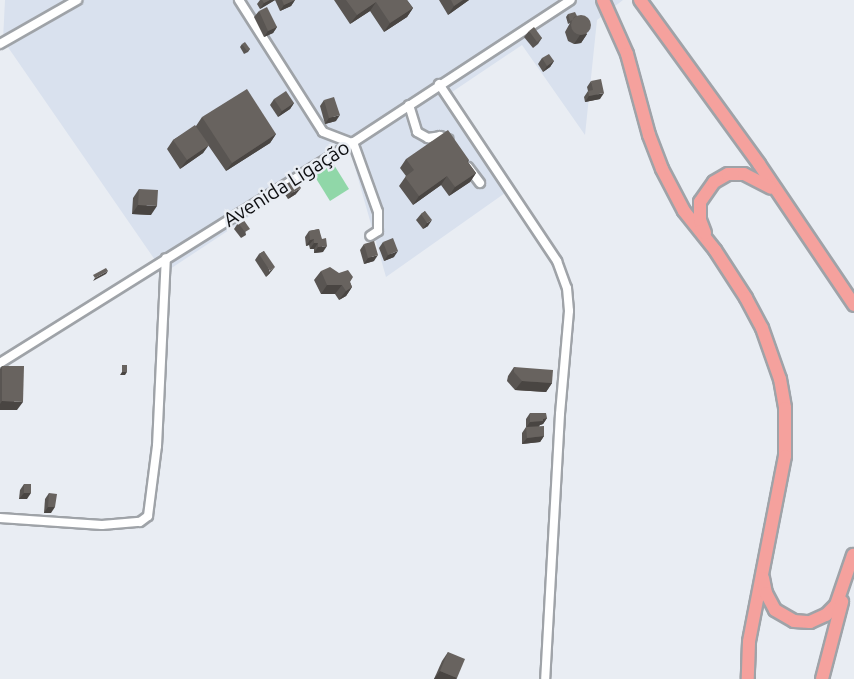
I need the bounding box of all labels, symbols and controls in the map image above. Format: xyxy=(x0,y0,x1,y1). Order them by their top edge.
street label: Avenida Ligação xyxy=(218,135,354,231)

